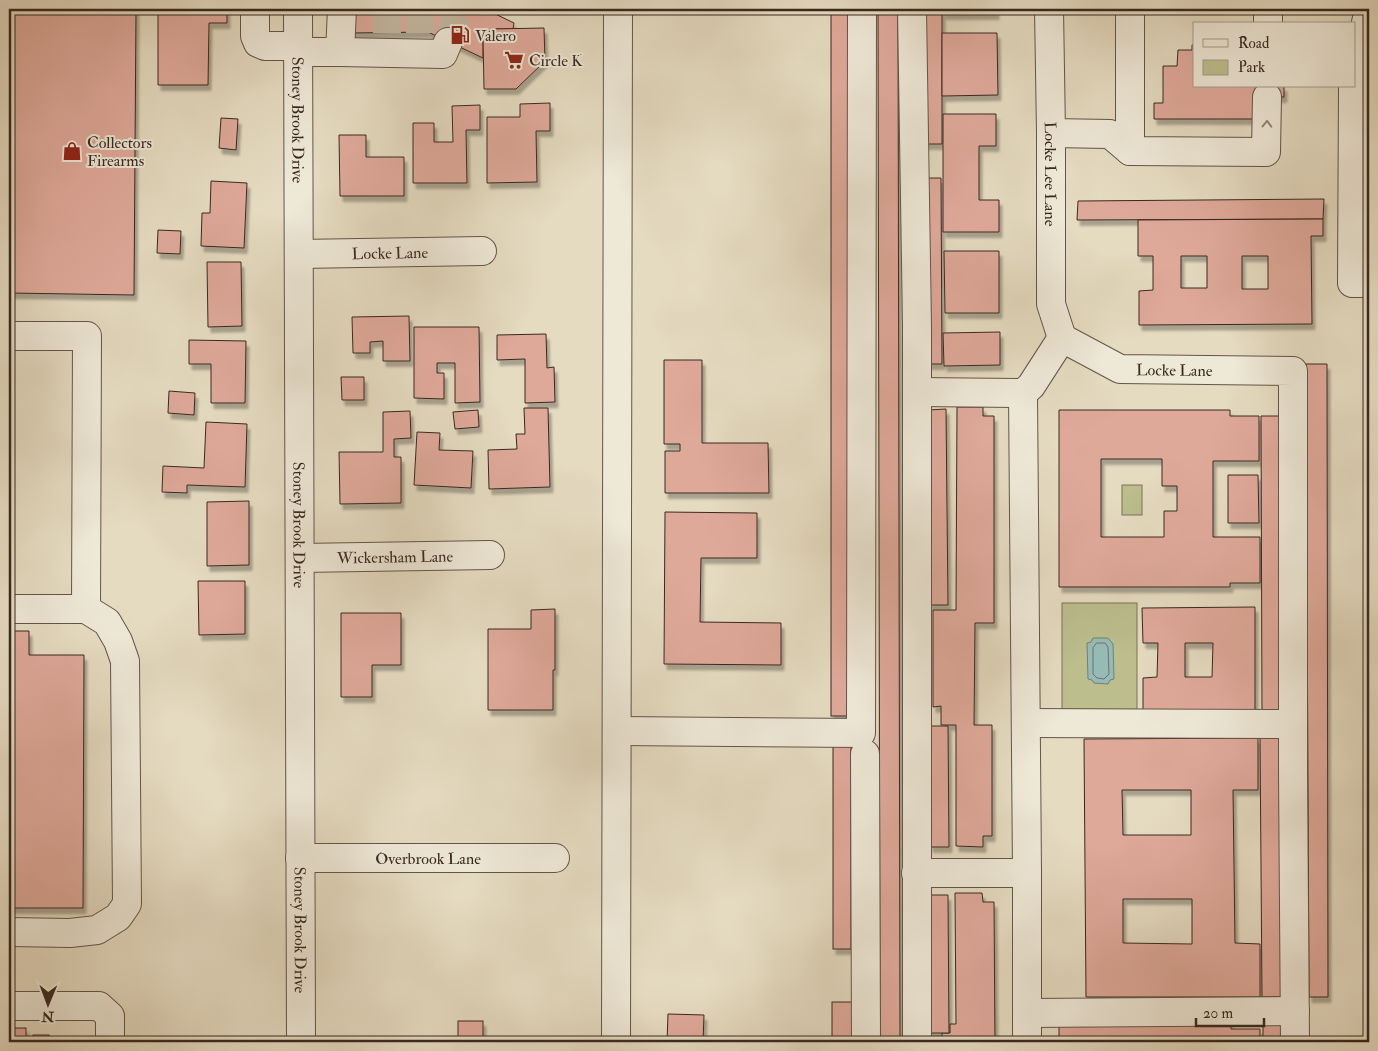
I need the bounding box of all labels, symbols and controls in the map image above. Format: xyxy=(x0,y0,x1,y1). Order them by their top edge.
legend xyxy=(1193,22,1356,88)
fuel station icon: Valero xyxy=(449,24,471,46)
place label: Valero xyxy=(475,26,516,46)
text: Road xyxy=(1238,34,1270,53)
supermarket icon: Circle K xyxy=(503,49,525,71)
place label: Circle K xyxy=(529,51,583,71)
street label: Stoney Brook Drive xyxy=(287,57,308,184)
text: Park xyxy=(1238,58,1265,77)
one-way arrow xyxy=(1262,120,1272,128)
street label: Locke Lee Lane xyxy=(1040,121,1060,227)
place label: Collectors Firearms xyxy=(87,133,152,171)
shop icon: Collectors Firearms xyxy=(61,140,83,162)
street label: Locke Lane xyxy=(352,243,429,264)
street label: Locke Lane xyxy=(1136,360,1213,381)
street label: Stoney Brook Drive xyxy=(288,462,309,589)
street label: Wickersham Lane xyxy=(336,547,454,568)
street label: Overbrook Lane xyxy=(375,849,481,869)
street label: Stoney Brook Drive xyxy=(289,867,310,994)
north arrow xyxy=(22,978,72,1028)
scale bar xyxy=(1196,996,1263,1028)
text: 20 m xyxy=(1203,1004,1233,1023)
text: N xyxy=(41,1008,55,1025)

